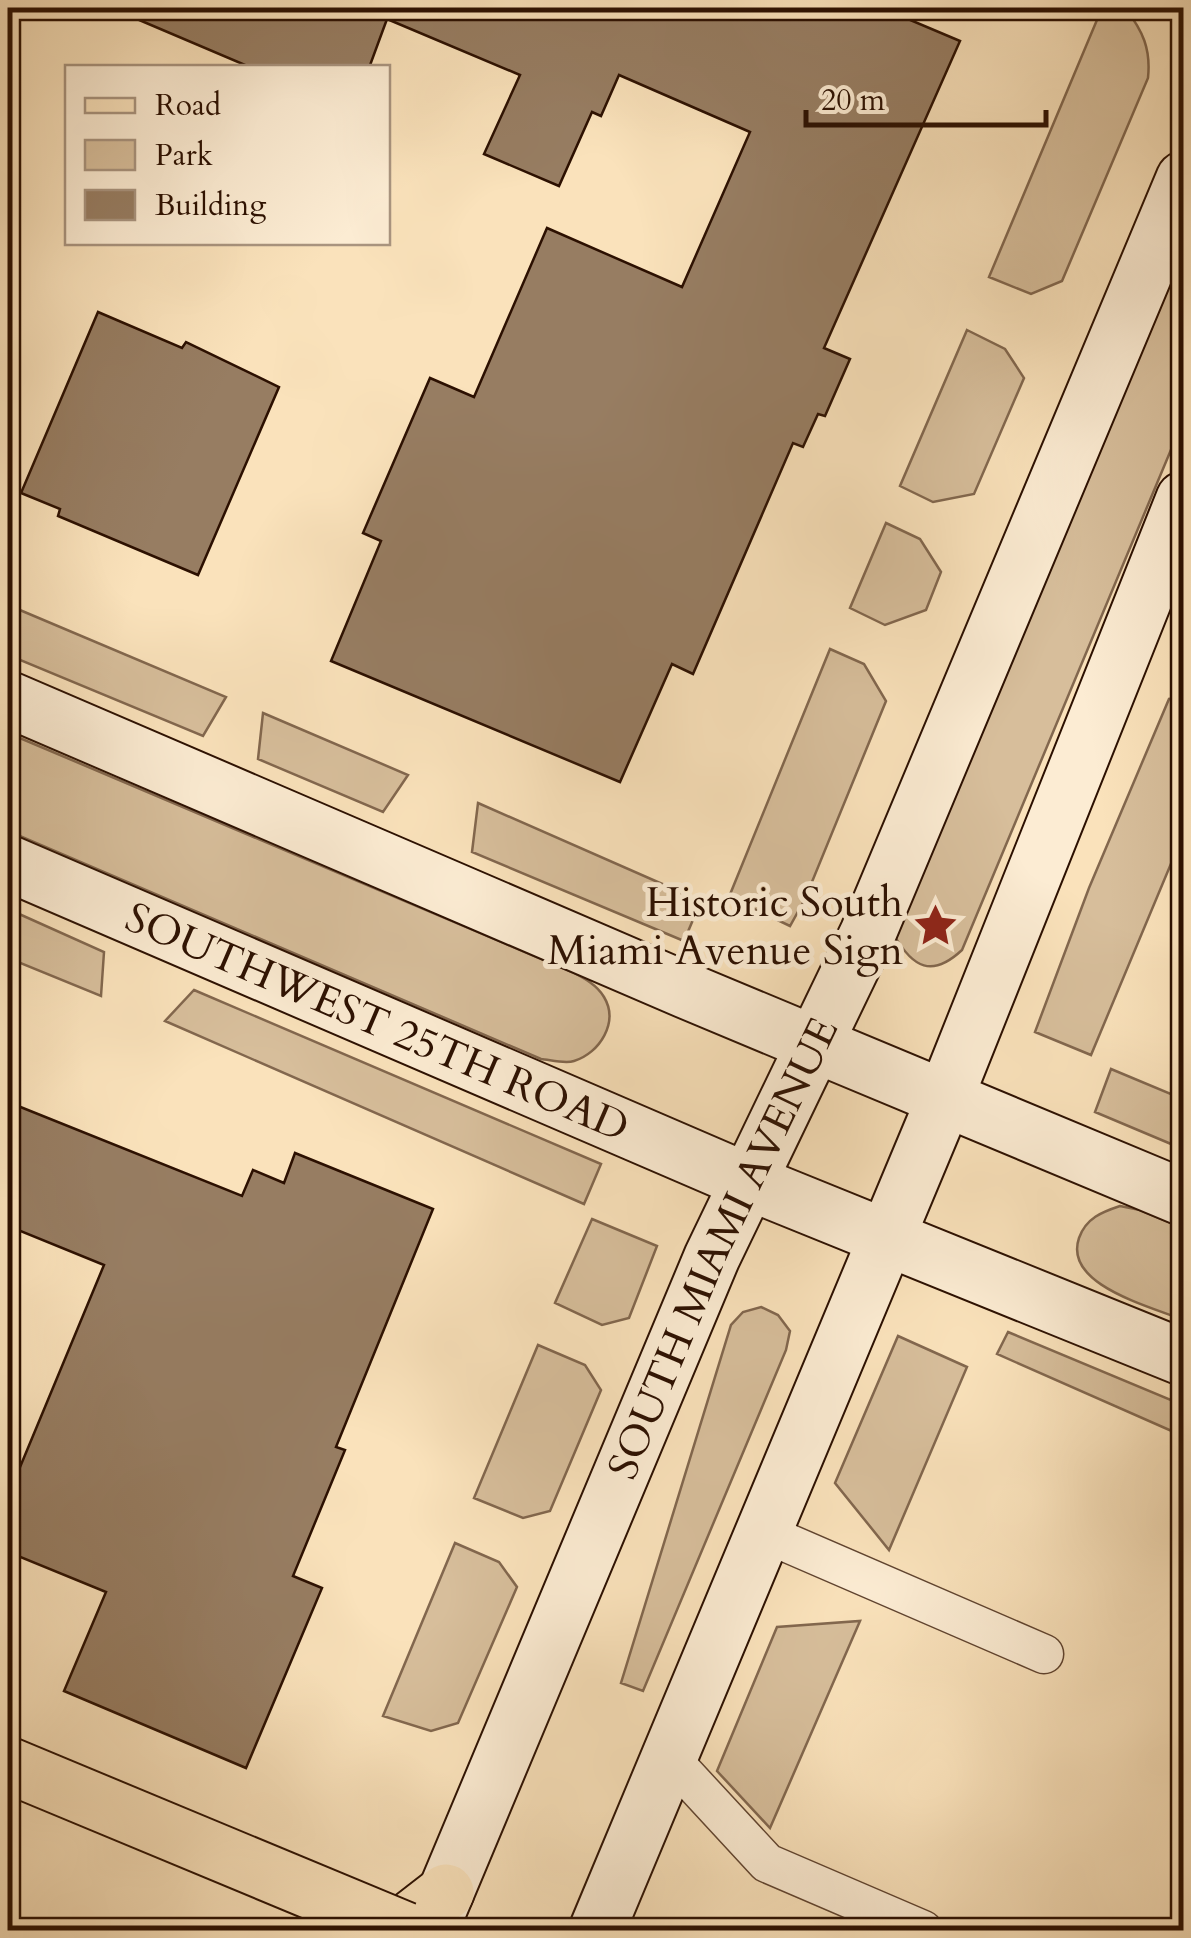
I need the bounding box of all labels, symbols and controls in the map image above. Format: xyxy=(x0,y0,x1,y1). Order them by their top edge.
legend xyxy=(65,65,390,245)
scale bar xyxy=(806,65,1046,127)
text: 20 m xyxy=(821,80,886,121)
text: Road xyxy=(155,85,221,126)
text: Park xyxy=(155,135,213,176)
text: Building xyxy=(155,185,266,226)
place label: Historic South Miami Avenue Sign xyxy=(547,874,903,979)
street label: SOUTHWEST 25TH ROAD xyxy=(117,888,638,1155)
place icon: Historic South Miami Avenue Sign xyxy=(912,902,960,950)
street label: SOUTH MIAMI AVENUE xyxy=(594,1008,852,1488)

